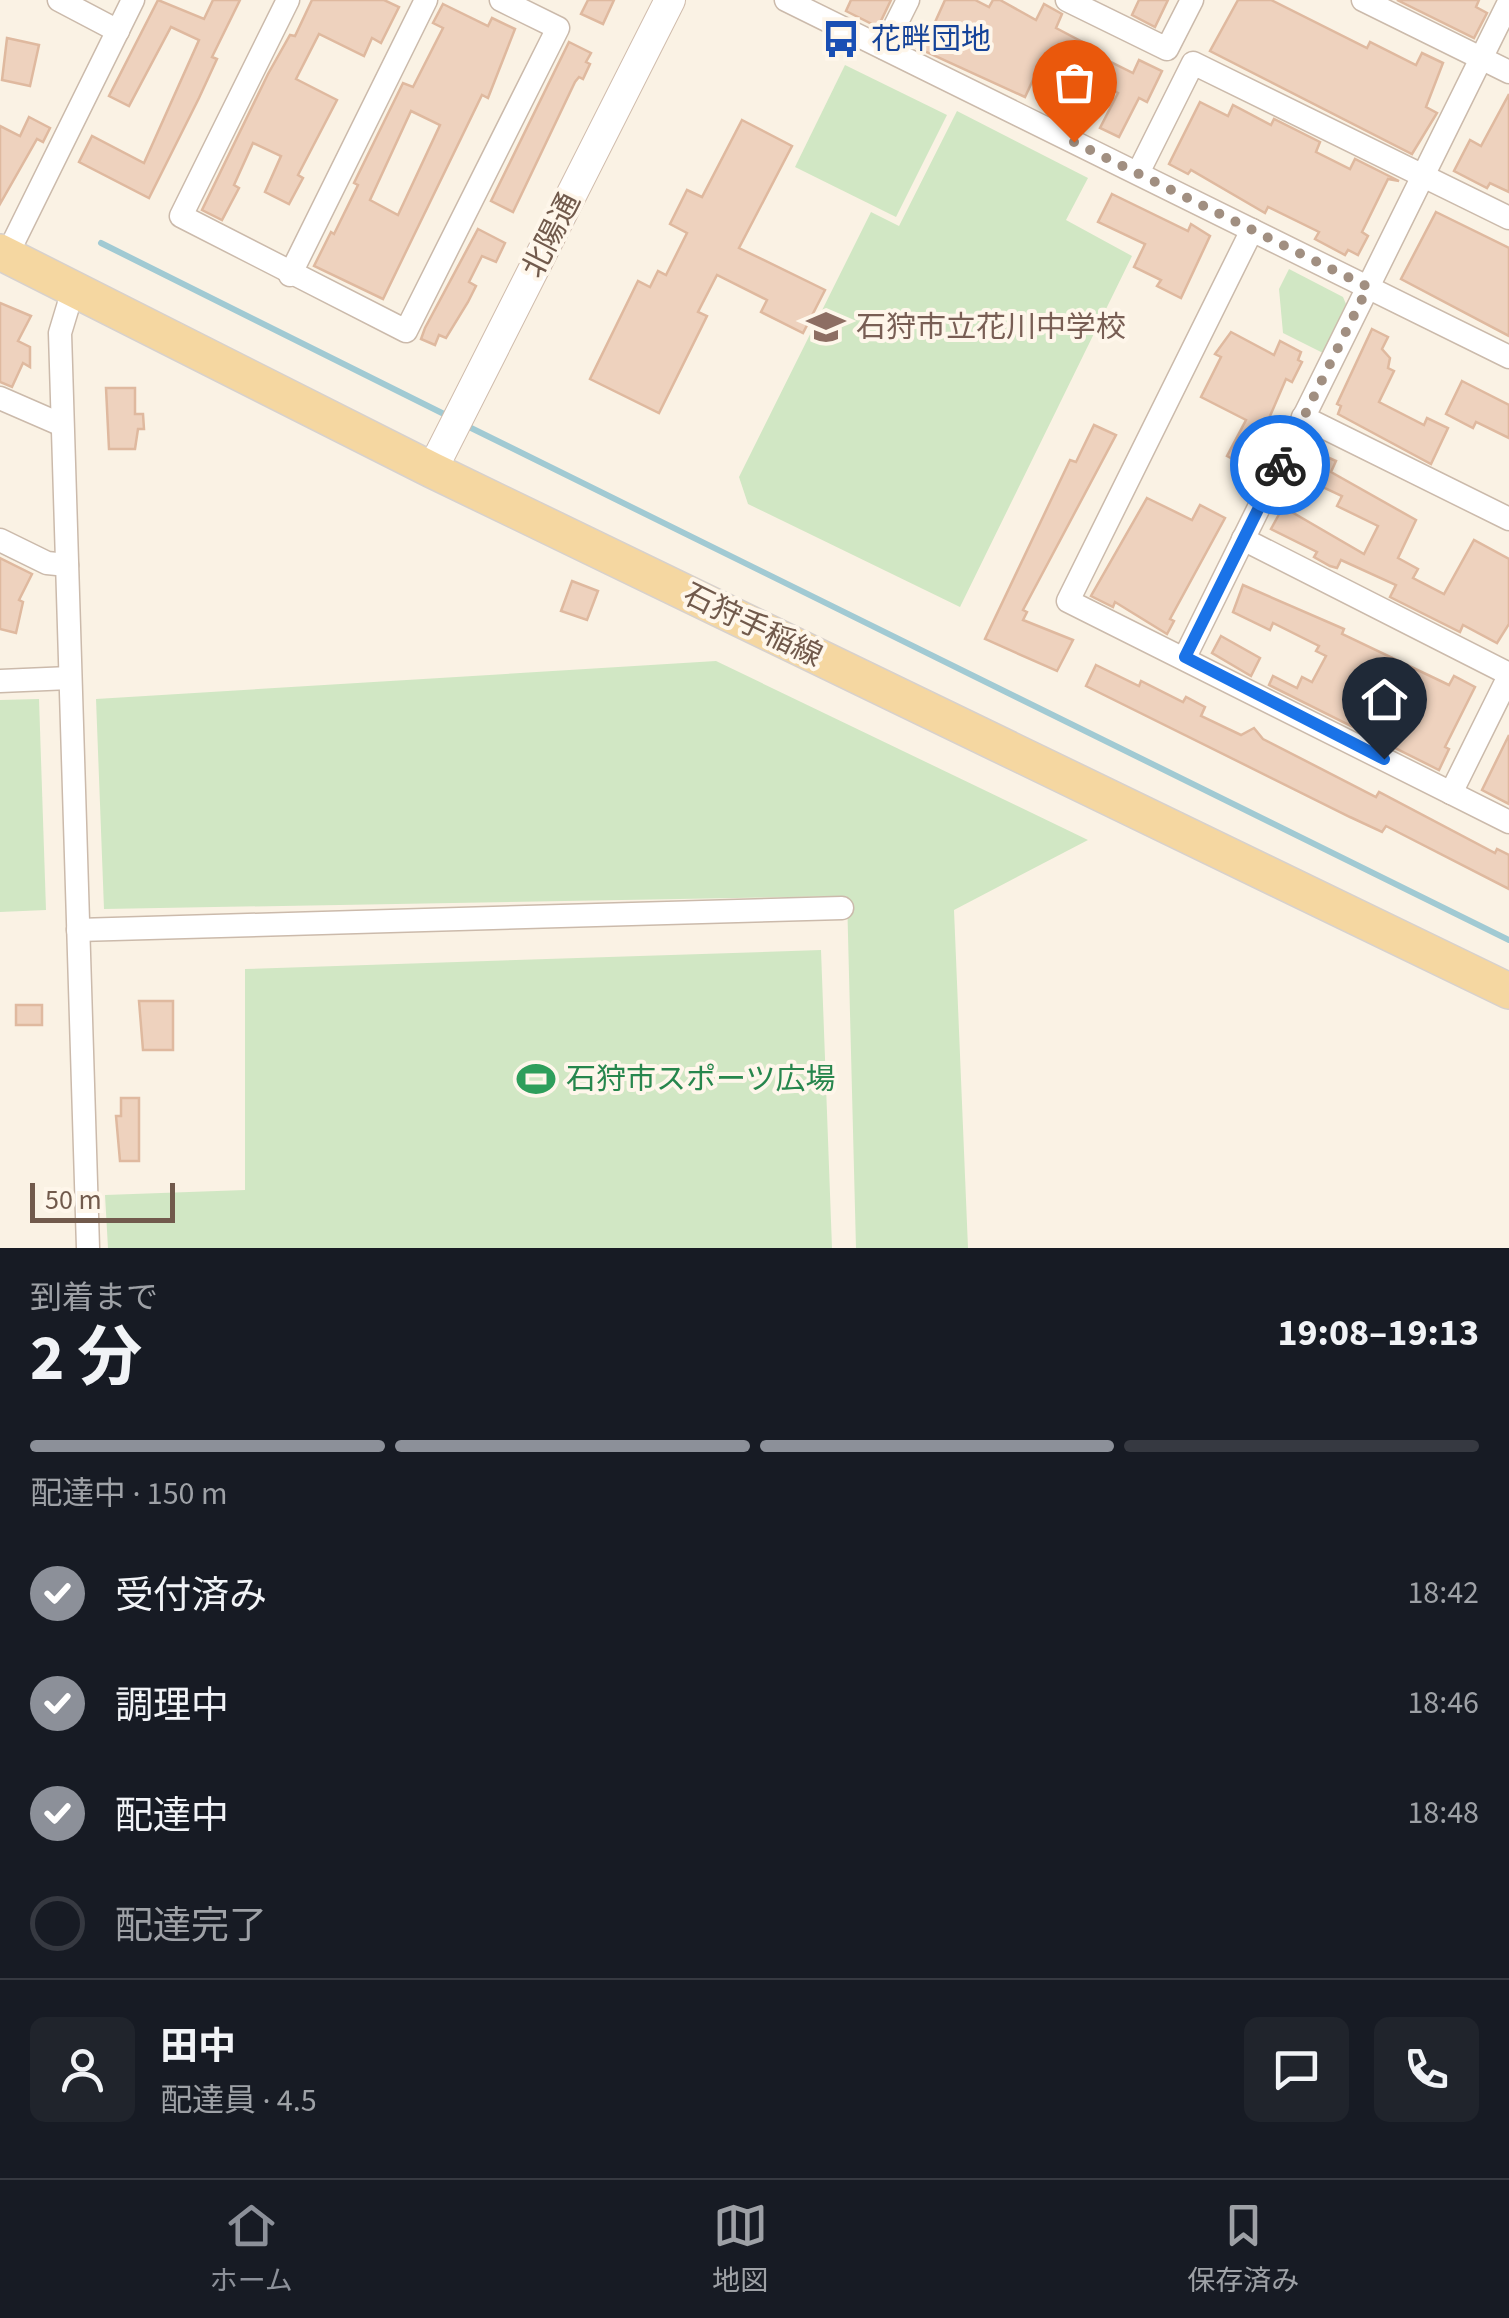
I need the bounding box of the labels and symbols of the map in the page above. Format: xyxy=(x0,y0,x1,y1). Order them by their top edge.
bus stop icon: 花畔団地 xyxy=(820,18,862,60)
place label: 花畔団地 xyxy=(871,18,991,61)
pin xyxy=(1032,40,1117,143)
street label: 北陽通 xyxy=(512,185,591,285)
school or university icon: 石狩市立花川中学校 xyxy=(805,306,847,348)
place label: 石狩市立花川中学校 xyxy=(856,306,1126,349)
courier xyxy=(1230,415,1330,515)
street label: 石狩手稲線 xyxy=(676,573,830,678)
pin xyxy=(1342,657,1427,760)
sports icon: 石狩市スポーツ広場 xyxy=(515,1058,557,1100)
place label: 石狩市スポーツ広場 xyxy=(566,1058,835,1101)
scale bar xyxy=(30,1178,175,1222)

